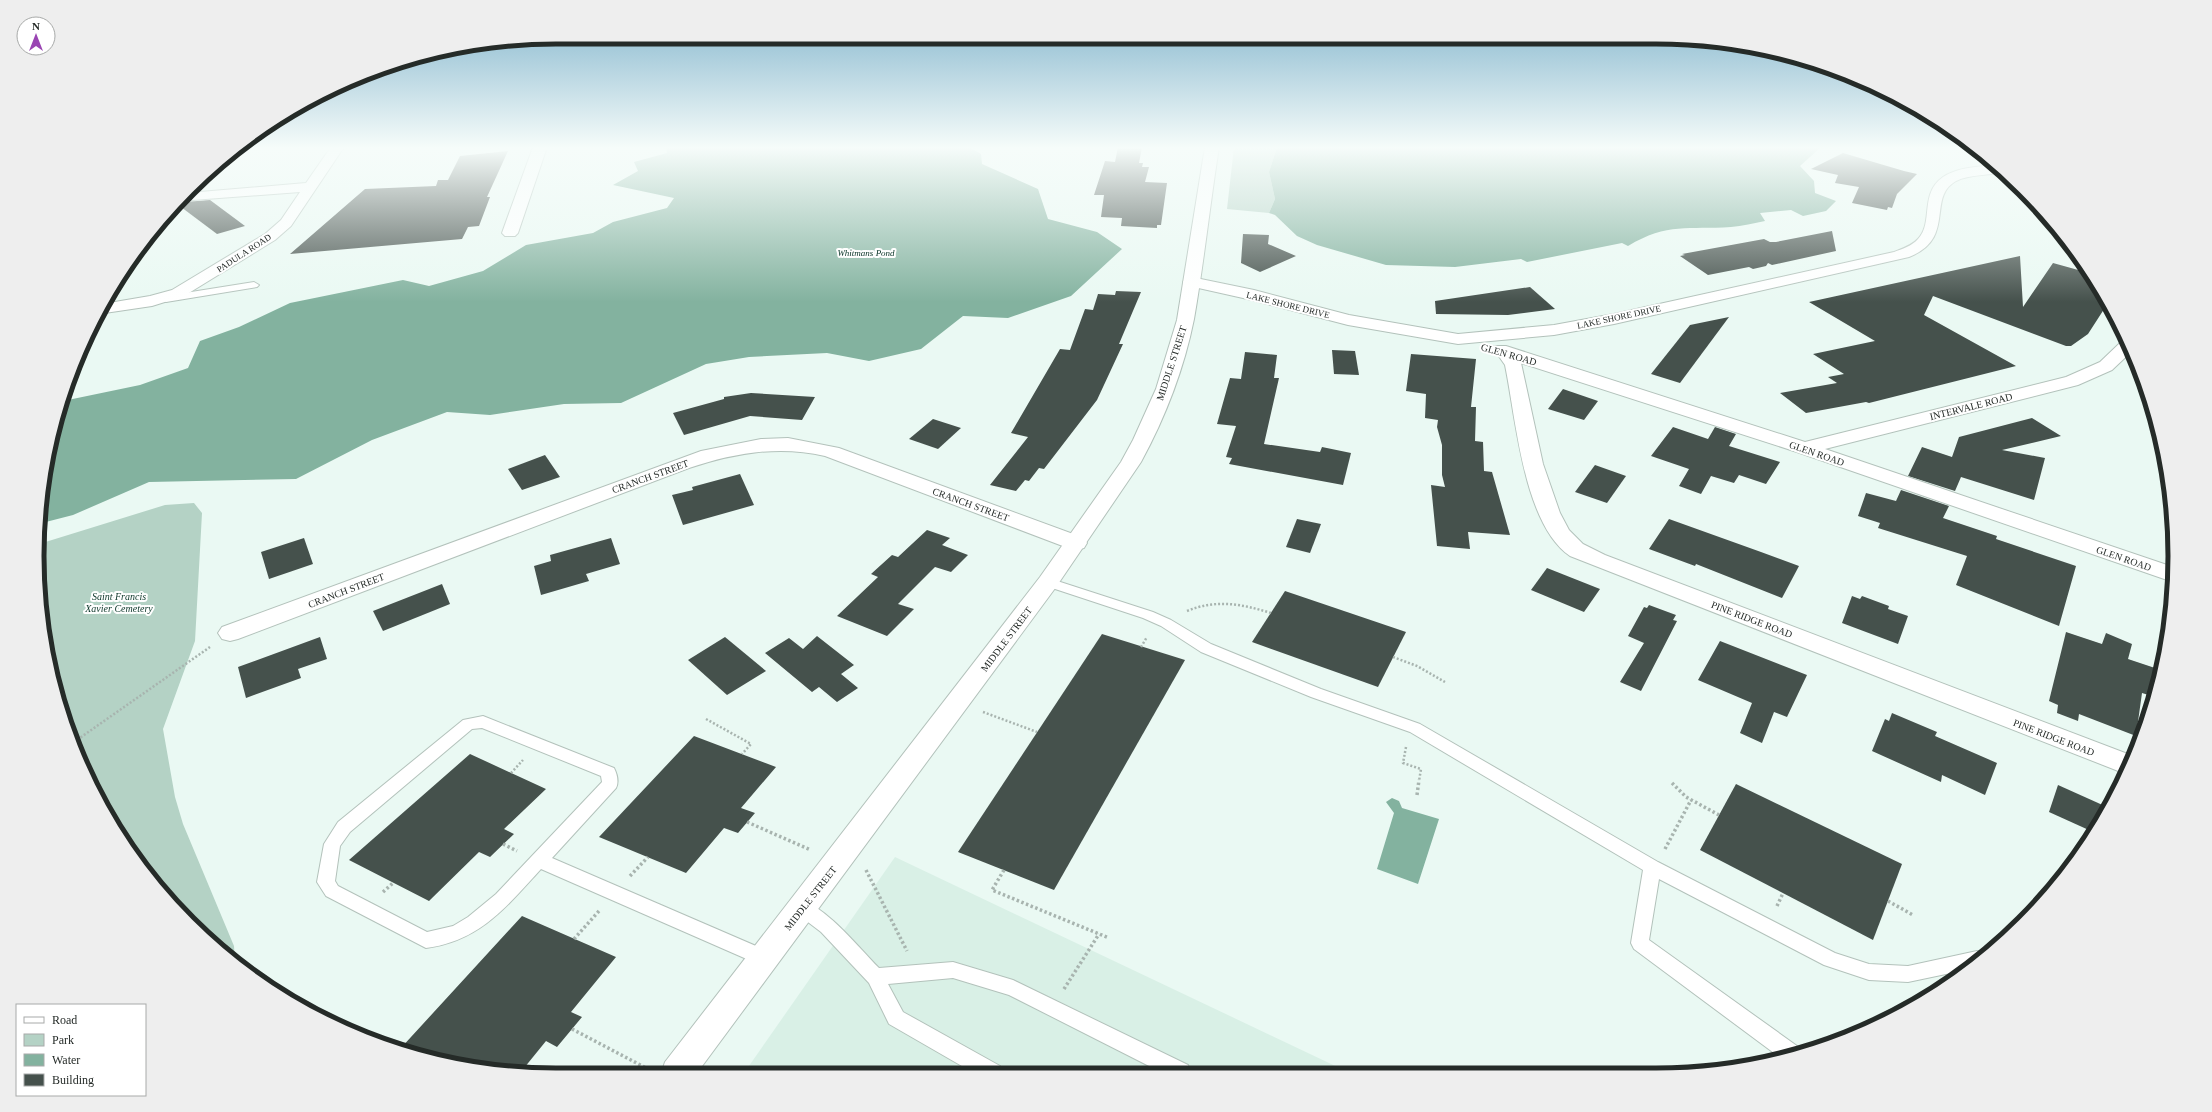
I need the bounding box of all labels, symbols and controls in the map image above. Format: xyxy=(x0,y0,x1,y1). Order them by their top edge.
north arrow xyxy=(16,16,56,56)
text: N xyxy=(32,20,40,32)
street label: PADULA ROAD xyxy=(215,231,274,274)
water label: Whitmans Pond xyxy=(837,248,895,258)
street label: LAKE SHORE DRIVE xyxy=(1245,290,1331,320)
street label: LAKE SHORE DRIVE xyxy=(1576,303,1662,331)
street label: MIDDLE STREET xyxy=(1154,324,1189,402)
street label: GLEN ROAD xyxy=(1480,341,1538,368)
street label: INTERVALE ROAD xyxy=(1929,391,2014,422)
street label: GLEN ROAD xyxy=(1788,439,1846,468)
street label: CRANCH STREET xyxy=(610,457,690,495)
street label: CRANCH STREET xyxy=(931,485,1011,523)
street label: GLEN ROAD xyxy=(2095,544,2153,573)
street label: CRANCH STREET xyxy=(306,571,386,610)
park label: Saint Francis Xavier Cemetery xyxy=(84,591,153,614)
street label: PINE RIDGE ROAD xyxy=(1710,599,1794,640)
street label: MIDDLE STREET xyxy=(979,605,1034,674)
street label: PINE RIDGE ROAD xyxy=(2012,717,2096,758)
street label: MIDDLE STREET xyxy=(782,864,839,932)
legend xyxy=(16,1004,146,1096)
text: Road xyxy=(52,1013,77,1027)
text: Park xyxy=(52,1033,74,1047)
text: Water xyxy=(52,1053,80,1067)
text: Building xyxy=(52,1073,94,1087)

